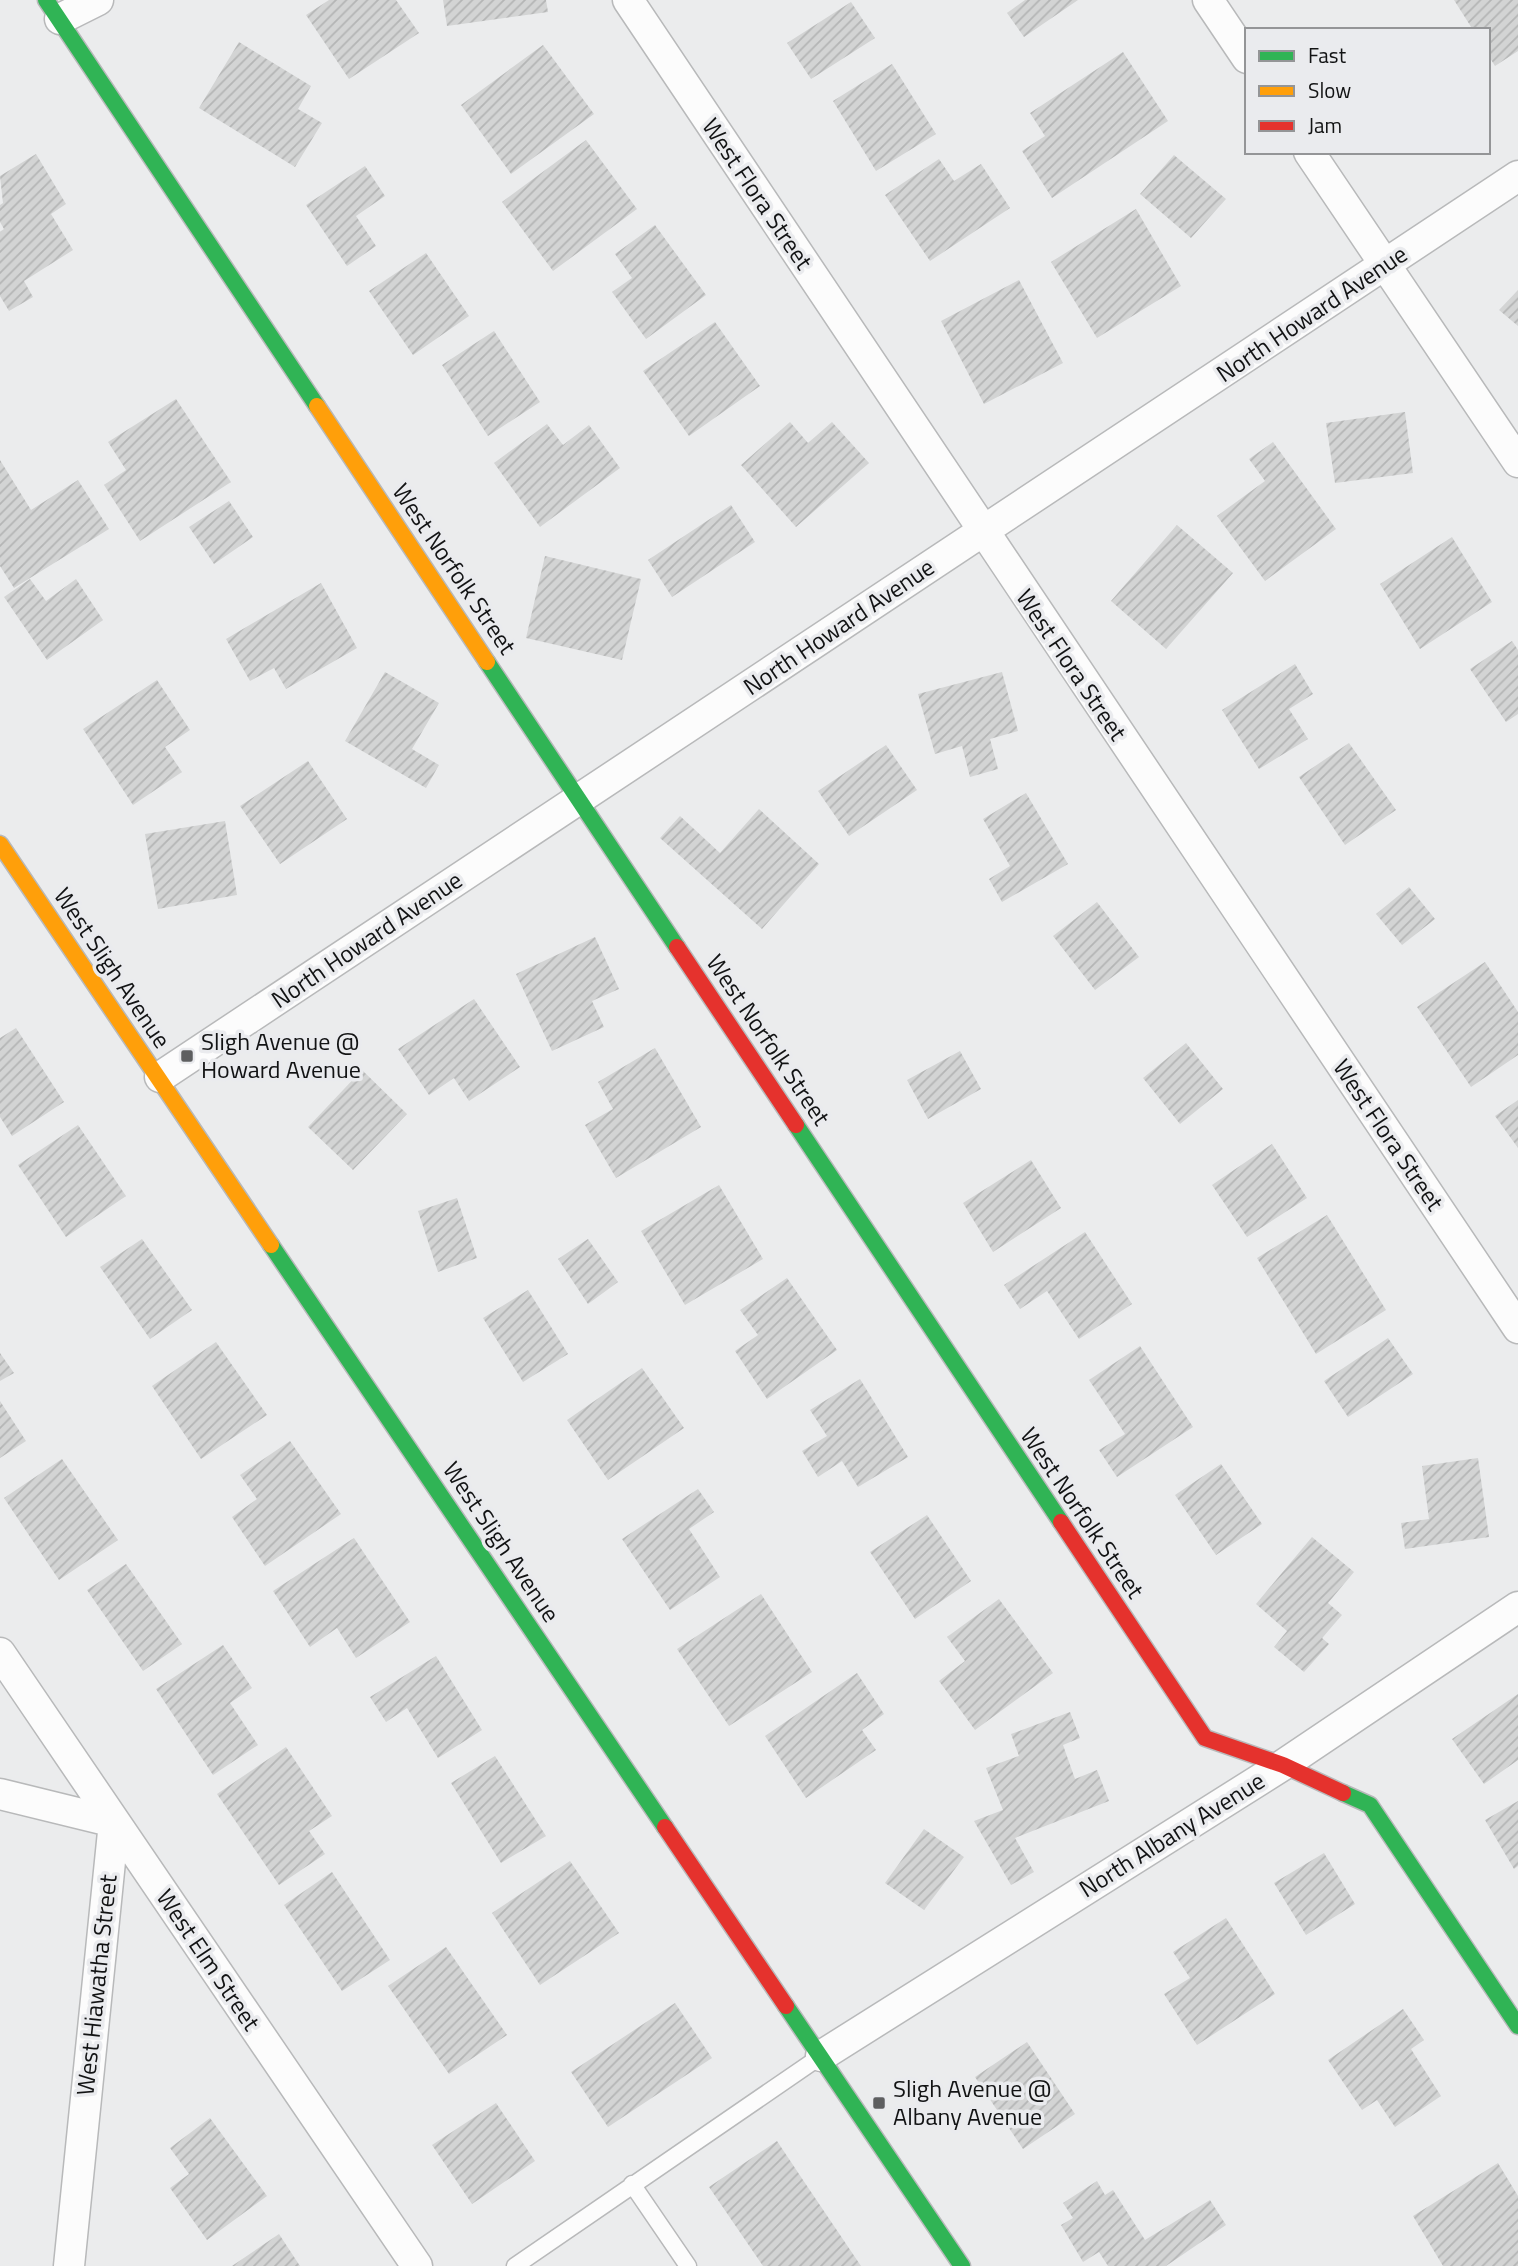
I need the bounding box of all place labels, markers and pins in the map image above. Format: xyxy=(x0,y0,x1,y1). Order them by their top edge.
place label: Sligh Avenue @ Howard Avenue xyxy=(201,1023,361,1087)
marker: Sligh Avenue @ Howard Avenue xyxy=(179,1048,195,1064)
place label: Sligh Avenue @ Albany Avenue xyxy=(893,2070,1051,2134)
marker: Sligh Avenue @ Albany Avenue xyxy=(871,2095,887,2111)

